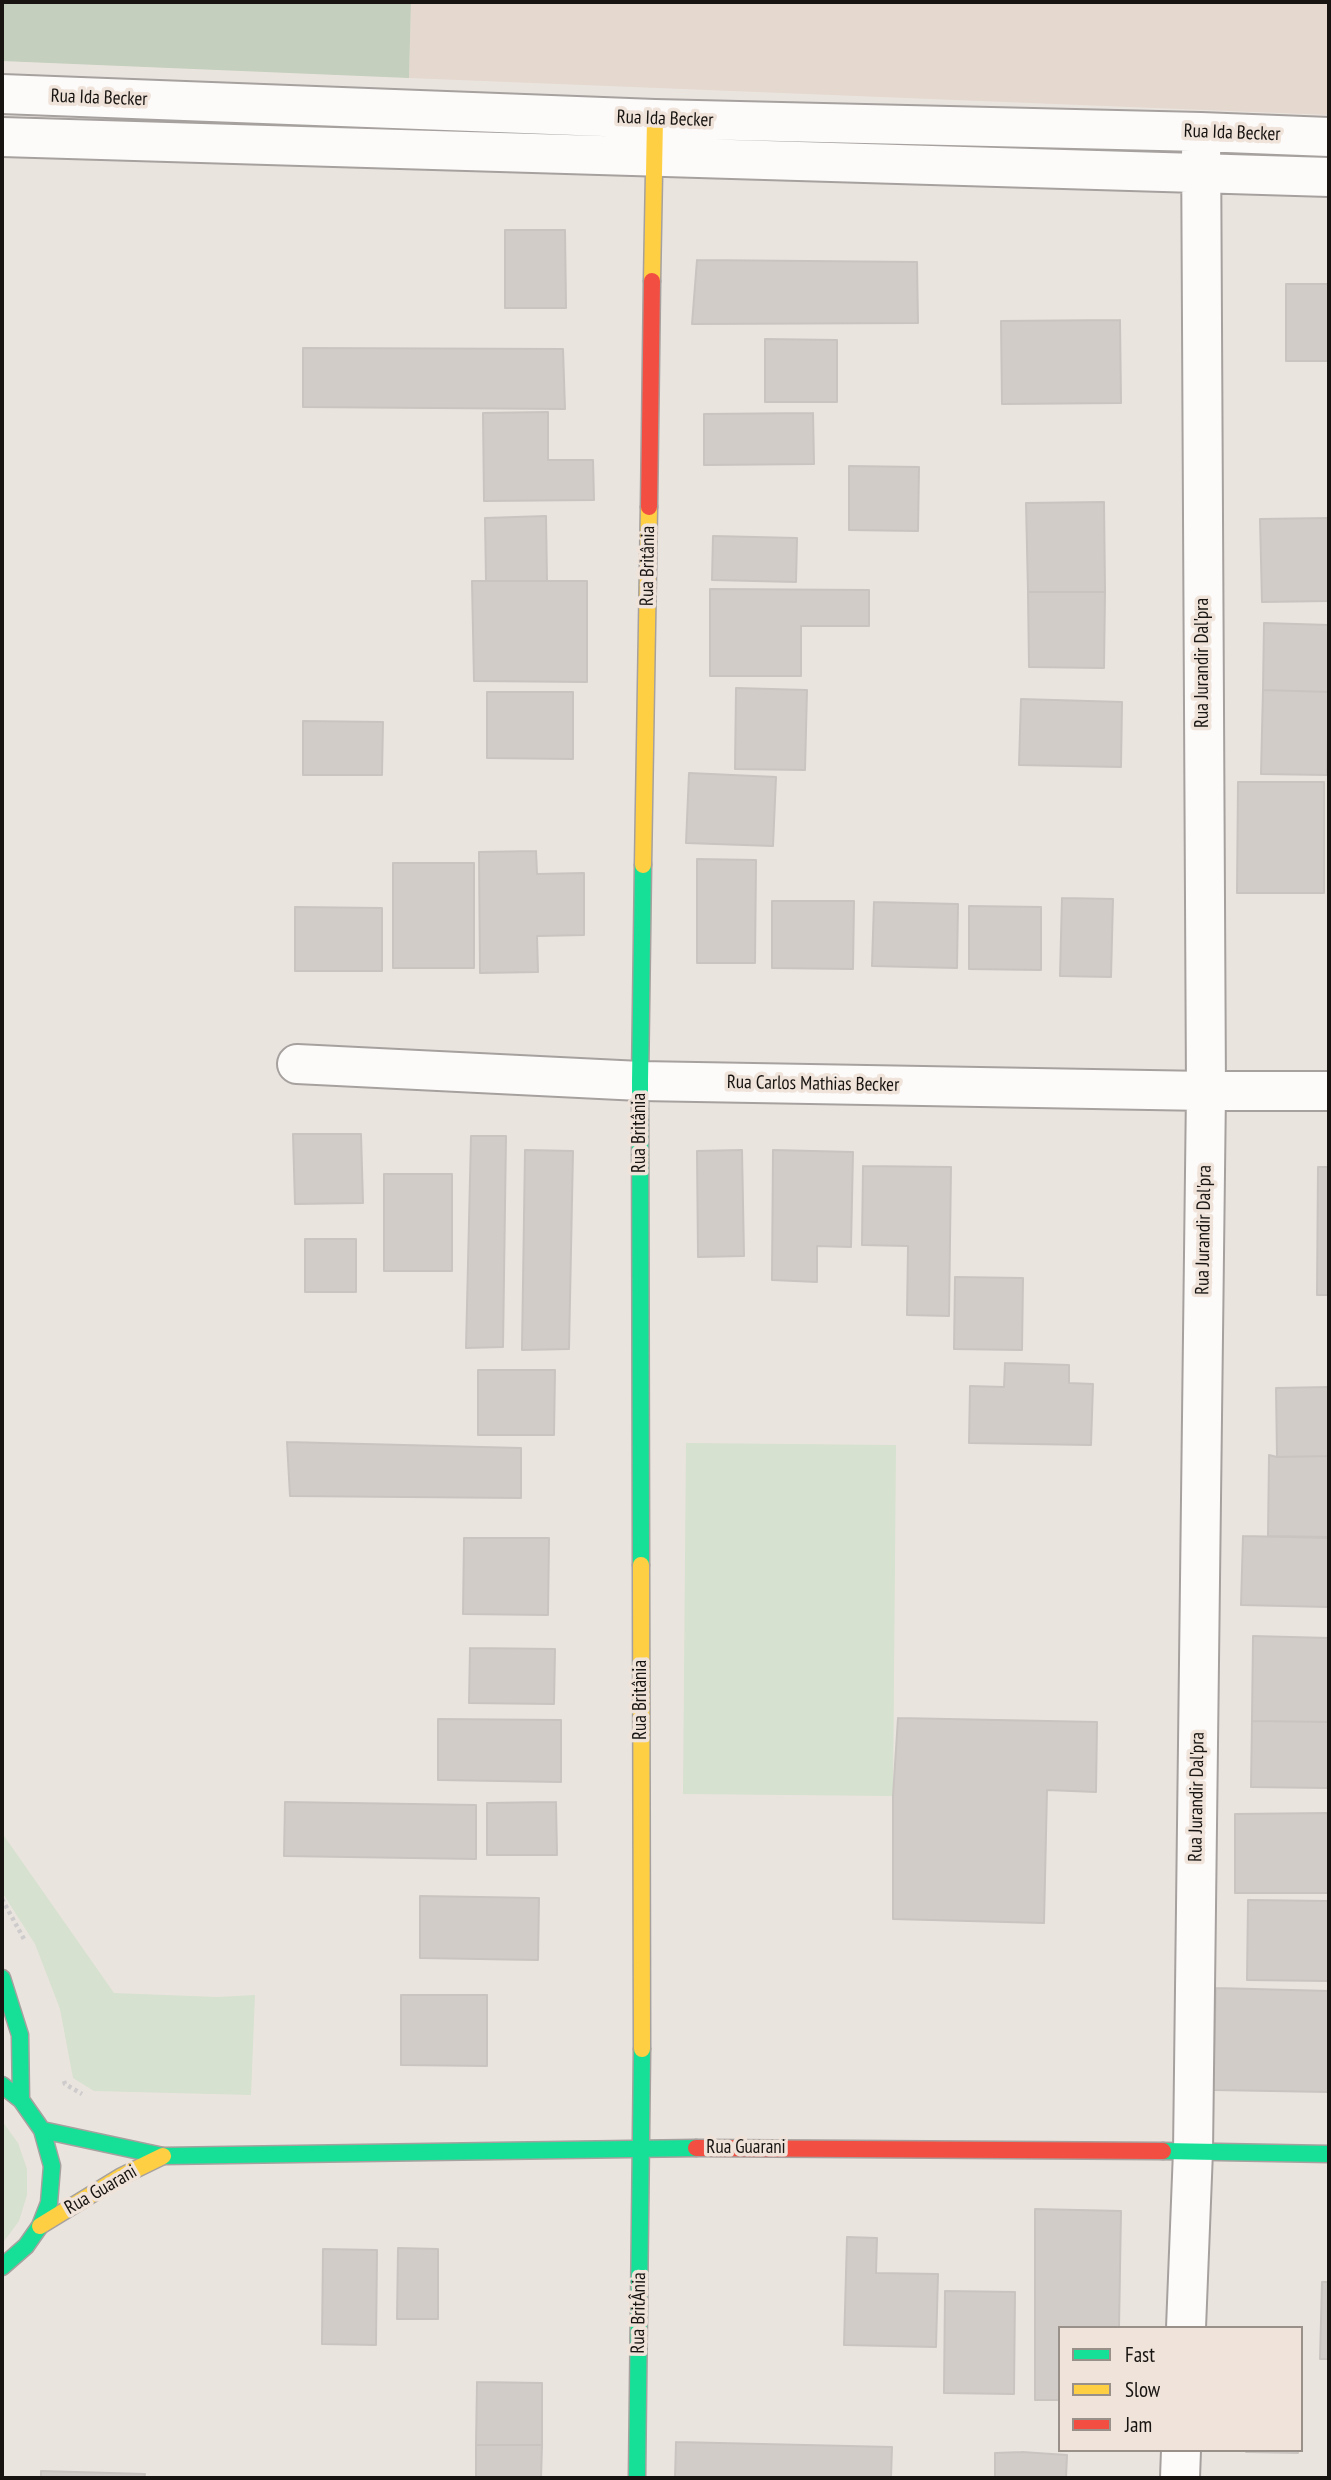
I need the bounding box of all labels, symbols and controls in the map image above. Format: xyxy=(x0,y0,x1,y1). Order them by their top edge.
street label: Rua Ida Becker xyxy=(50,85,148,111)
street label: Rua Ida Becker xyxy=(616,106,714,132)
street label: Rua Ida Becker xyxy=(1183,120,1281,146)
street label: Rua Britânia xyxy=(636,526,660,606)
street label: Rua Jurandir Dal'pra xyxy=(1192,598,1214,728)
street label: Rua Carlos Mathias Becker xyxy=(727,1071,899,1097)
street label: Rua Britânia xyxy=(629,1093,651,1173)
street label: Rua Jurandir Dal'pra xyxy=(1191,1165,1217,1295)
street label: Rua Britânia xyxy=(630,1660,652,1740)
street label: Rua Jurandir Dal'pra xyxy=(1184,1732,1210,1862)
street label: Rua Guarani xyxy=(706,2137,786,2159)
street label: Rua Guarani xyxy=(61,2160,141,2220)
street label: Rua BritÂnia xyxy=(627,2272,651,2354)
legend xyxy=(1058,2326,1303,2452)
text: Fast xyxy=(1125,2341,1155,2368)
text: Slow xyxy=(1125,2376,1160,2403)
text: Jam xyxy=(1125,2411,1152,2438)

